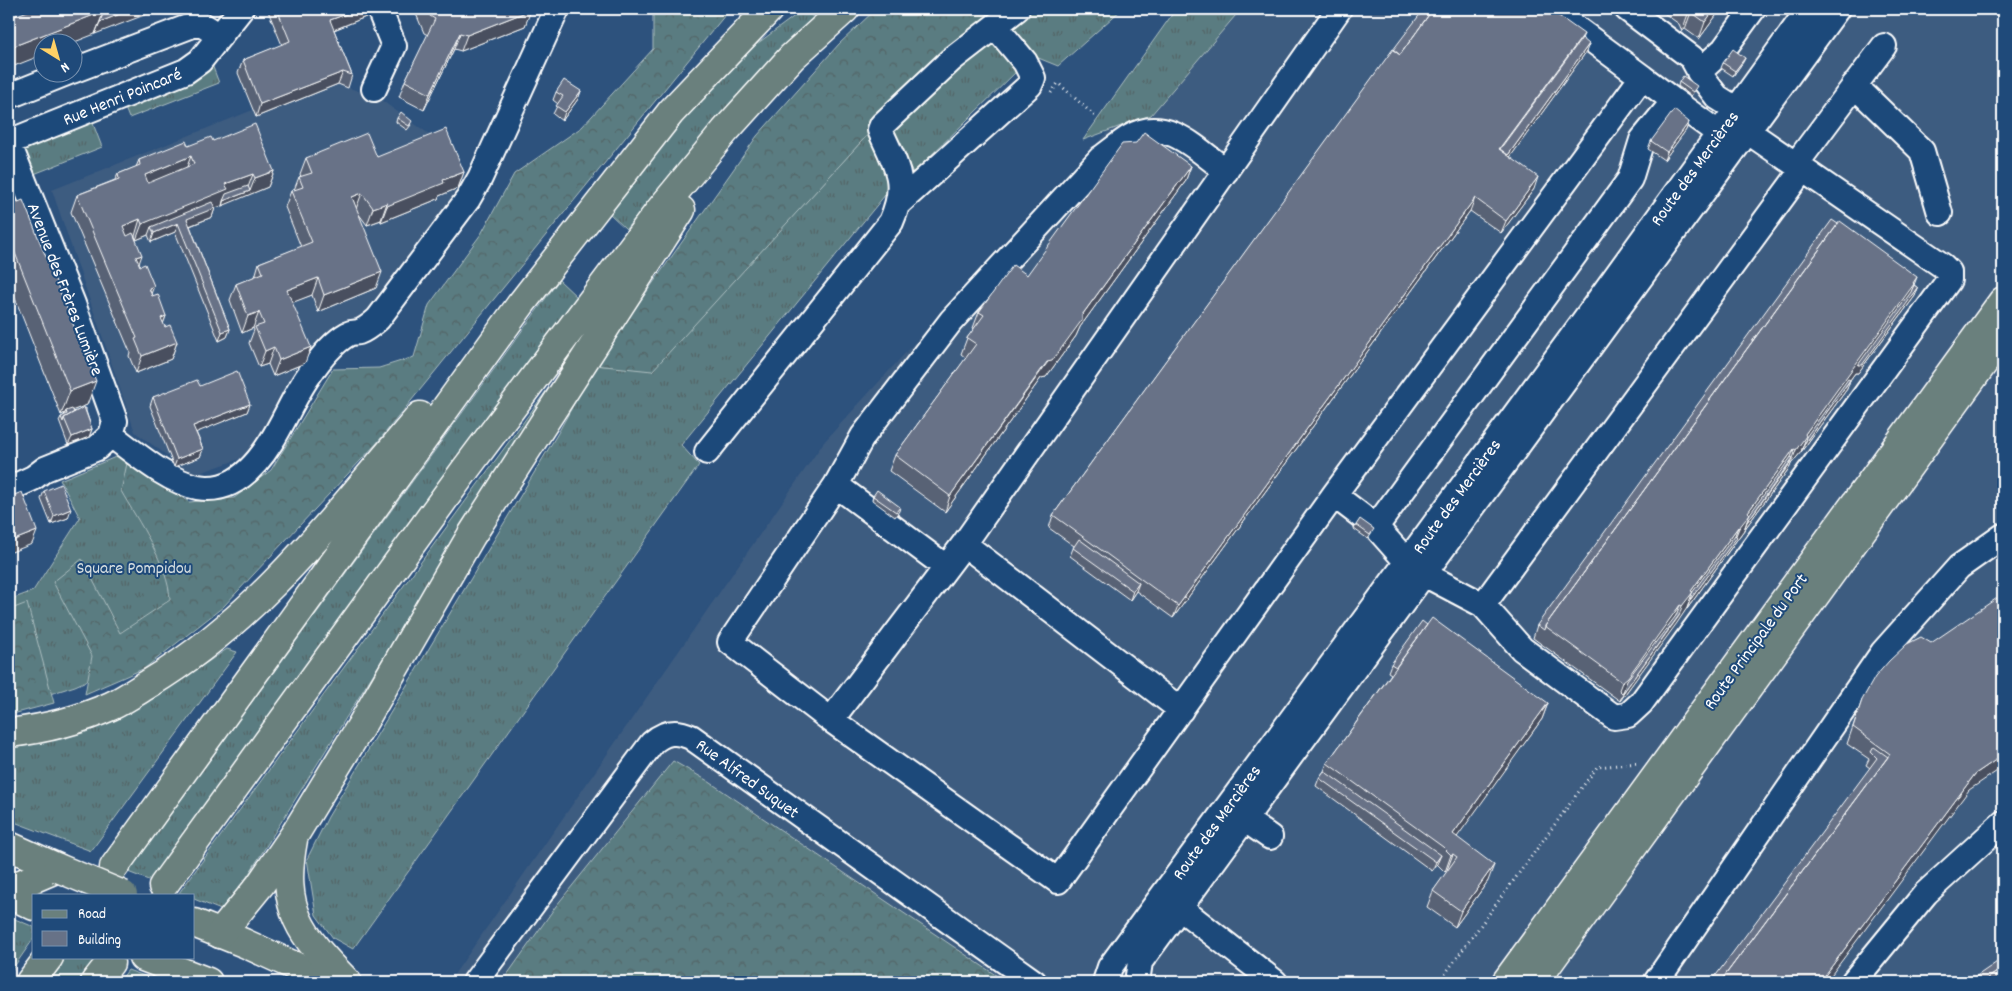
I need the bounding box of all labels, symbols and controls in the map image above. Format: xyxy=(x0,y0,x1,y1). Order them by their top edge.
north arrow xyxy=(32,32,82,82)
text: N xyxy=(56,57,73,77)
street label: Rue Henri Poincaré xyxy=(60,63,186,134)
street label: Route des Mercières xyxy=(1646,107,1746,232)
street label: Avenue des Frères Lumière xyxy=(19,200,108,380)
street label: Route des Mercières xyxy=(1408,435,1508,560)
park label: Square Pompidou xyxy=(76,557,192,582)
street label: Route Principale du Port xyxy=(1699,569,1815,716)
street label: Rue Alfred Suquet xyxy=(690,734,804,826)
street label: Route des Mercières xyxy=(1168,761,1268,886)
legend xyxy=(32,894,195,958)
text: Road xyxy=(78,904,106,926)
text: Building xyxy=(78,930,121,952)

